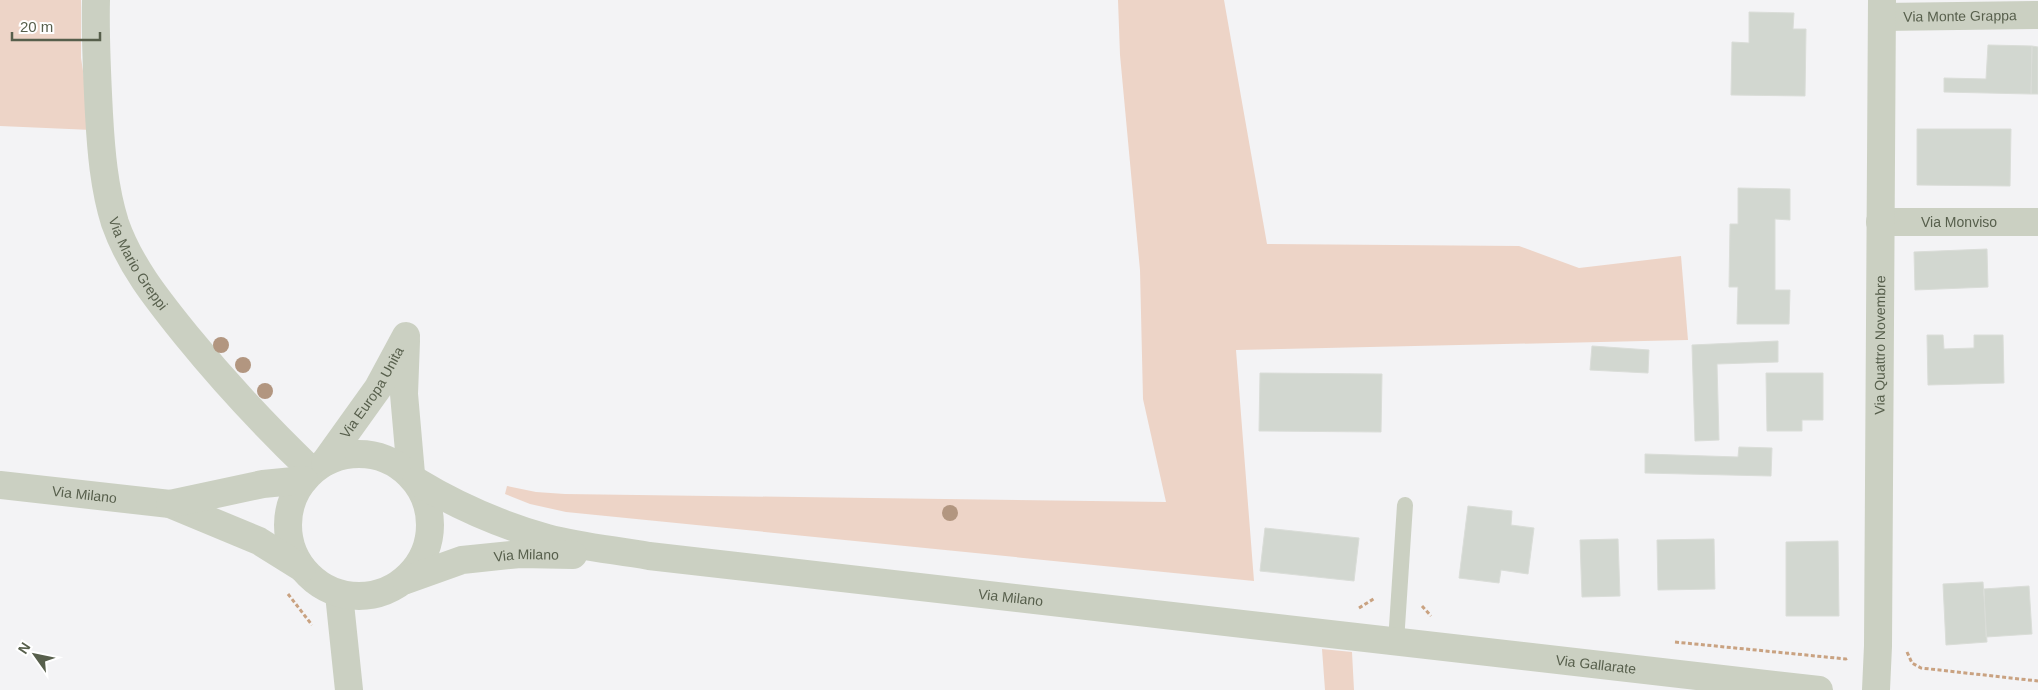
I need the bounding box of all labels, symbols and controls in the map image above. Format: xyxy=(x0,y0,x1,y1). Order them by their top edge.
street label: Via Monte Grappa xyxy=(1903,7,2017,25)
scale bar xyxy=(12,10,100,42)
text: 20 m xyxy=(20,18,53,35)
street label: Via Monviso xyxy=(1921,214,1997,230)
street label: Via Mario Greppi xyxy=(106,215,171,313)
street label: Via Quattro Novembre xyxy=(1871,275,1888,415)
street label: Via Europa Unita xyxy=(337,344,407,441)
street label: Via Milano xyxy=(51,483,118,506)
street label: Via Milano xyxy=(493,546,559,565)
street label: Via Milano xyxy=(977,586,1044,609)
north arrow xyxy=(10,630,60,680)
text: N xyxy=(15,639,34,657)
street label: Via Gallarate xyxy=(1555,652,1637,677)

